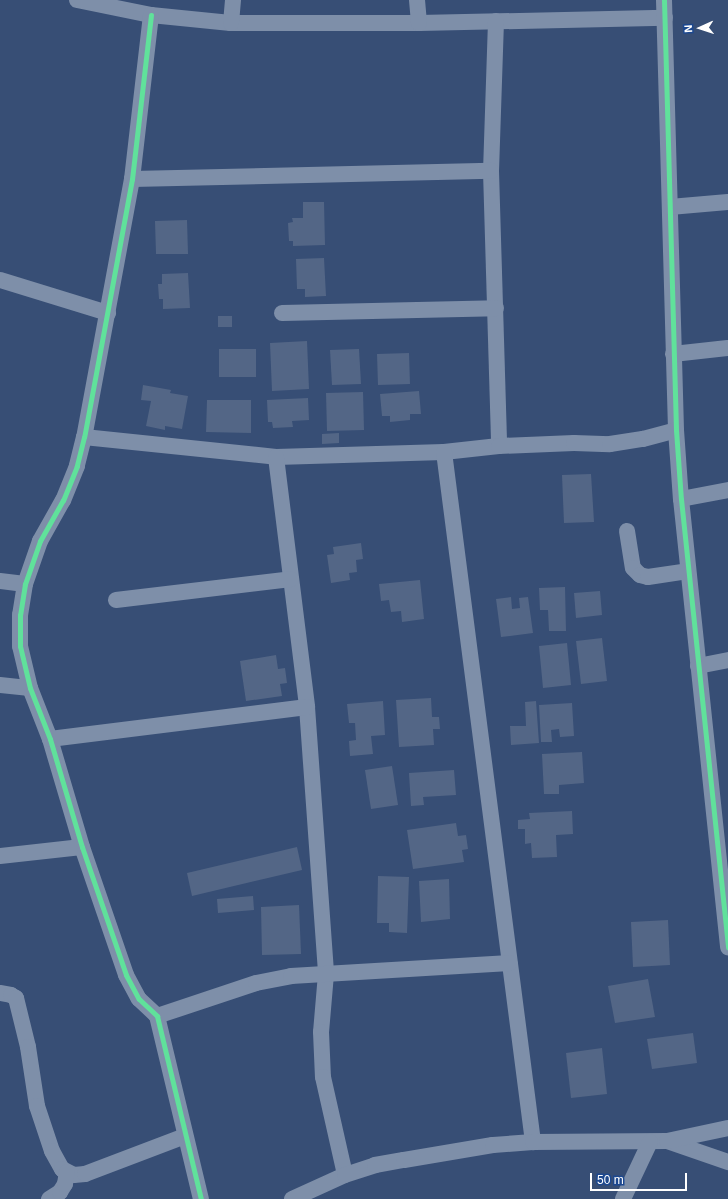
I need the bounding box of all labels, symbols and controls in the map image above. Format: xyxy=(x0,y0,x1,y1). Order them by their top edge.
north arrow xyxy=(680,8,720,48)
text: N xyxy=(682,24,694,33)
scale bar xyxy=(592,1165,689,1191)
text: 50 m xyxy=(597,1173,624,1187)

